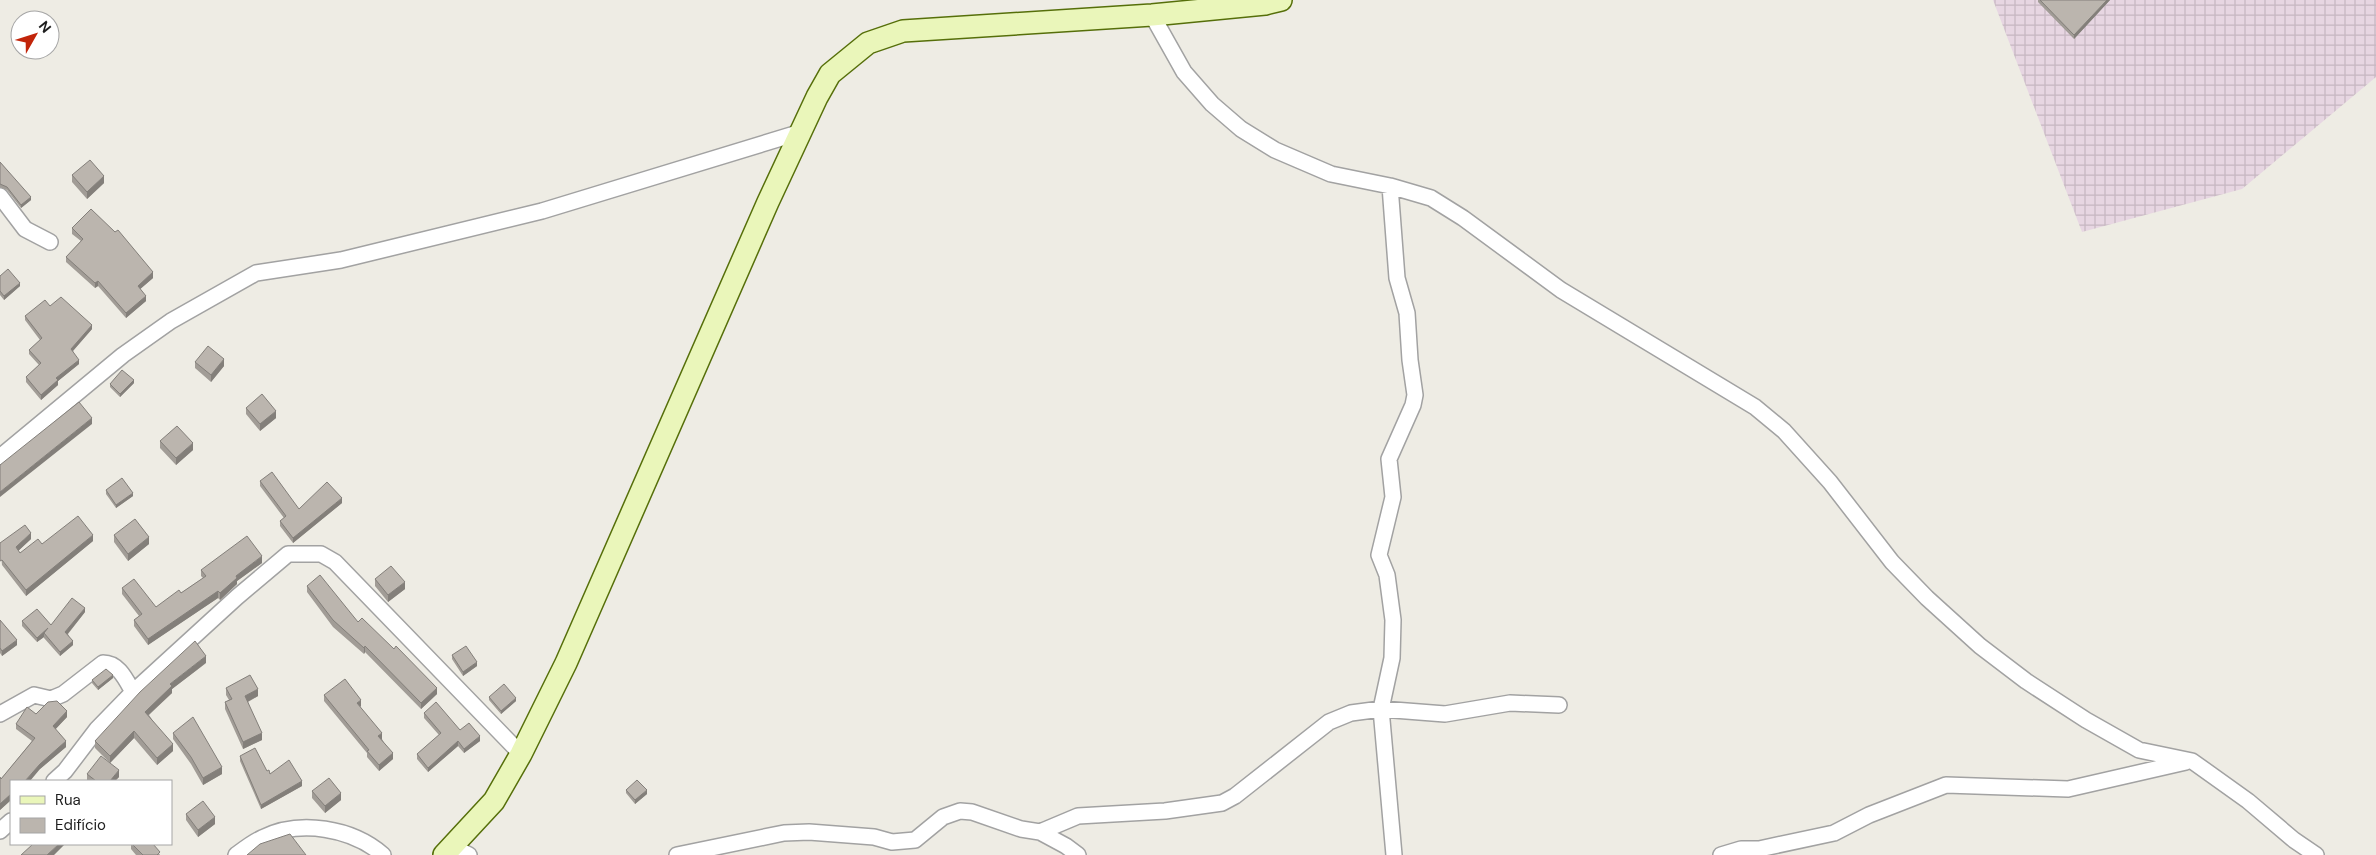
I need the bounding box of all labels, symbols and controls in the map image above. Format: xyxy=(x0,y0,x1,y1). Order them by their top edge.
north arrow xyxy=(10,10,60,60)
text: N xyxy=(35,17,55,36)
legend xyxy=(10,780,172,845)
text: Rua xyxy=(55,790,81,810)
text: Edifício xyxy=(55,815,106,835)

